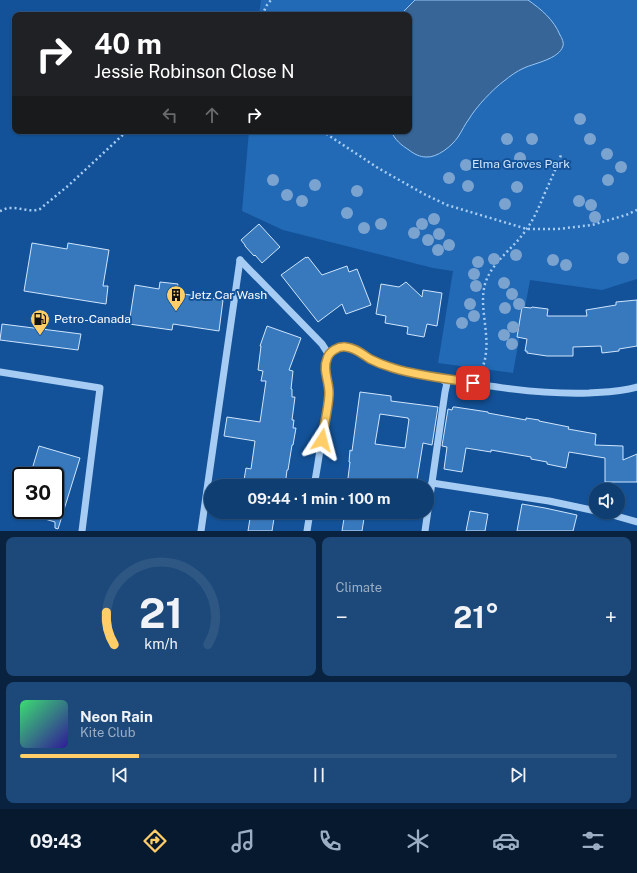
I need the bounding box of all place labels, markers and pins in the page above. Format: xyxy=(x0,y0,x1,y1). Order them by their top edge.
building icon: Jetz Car Wash xyxy=(165,284,187,312)
place label: Jetz Car Wash xyxy=(190,288,267,302)
fuel station icon: Petro-Canada xyxy=(29,308,51,336)
place label: Petro-Canada xyxy=(54,312,131,326)
pin xyxy=(456,366,490,400)

